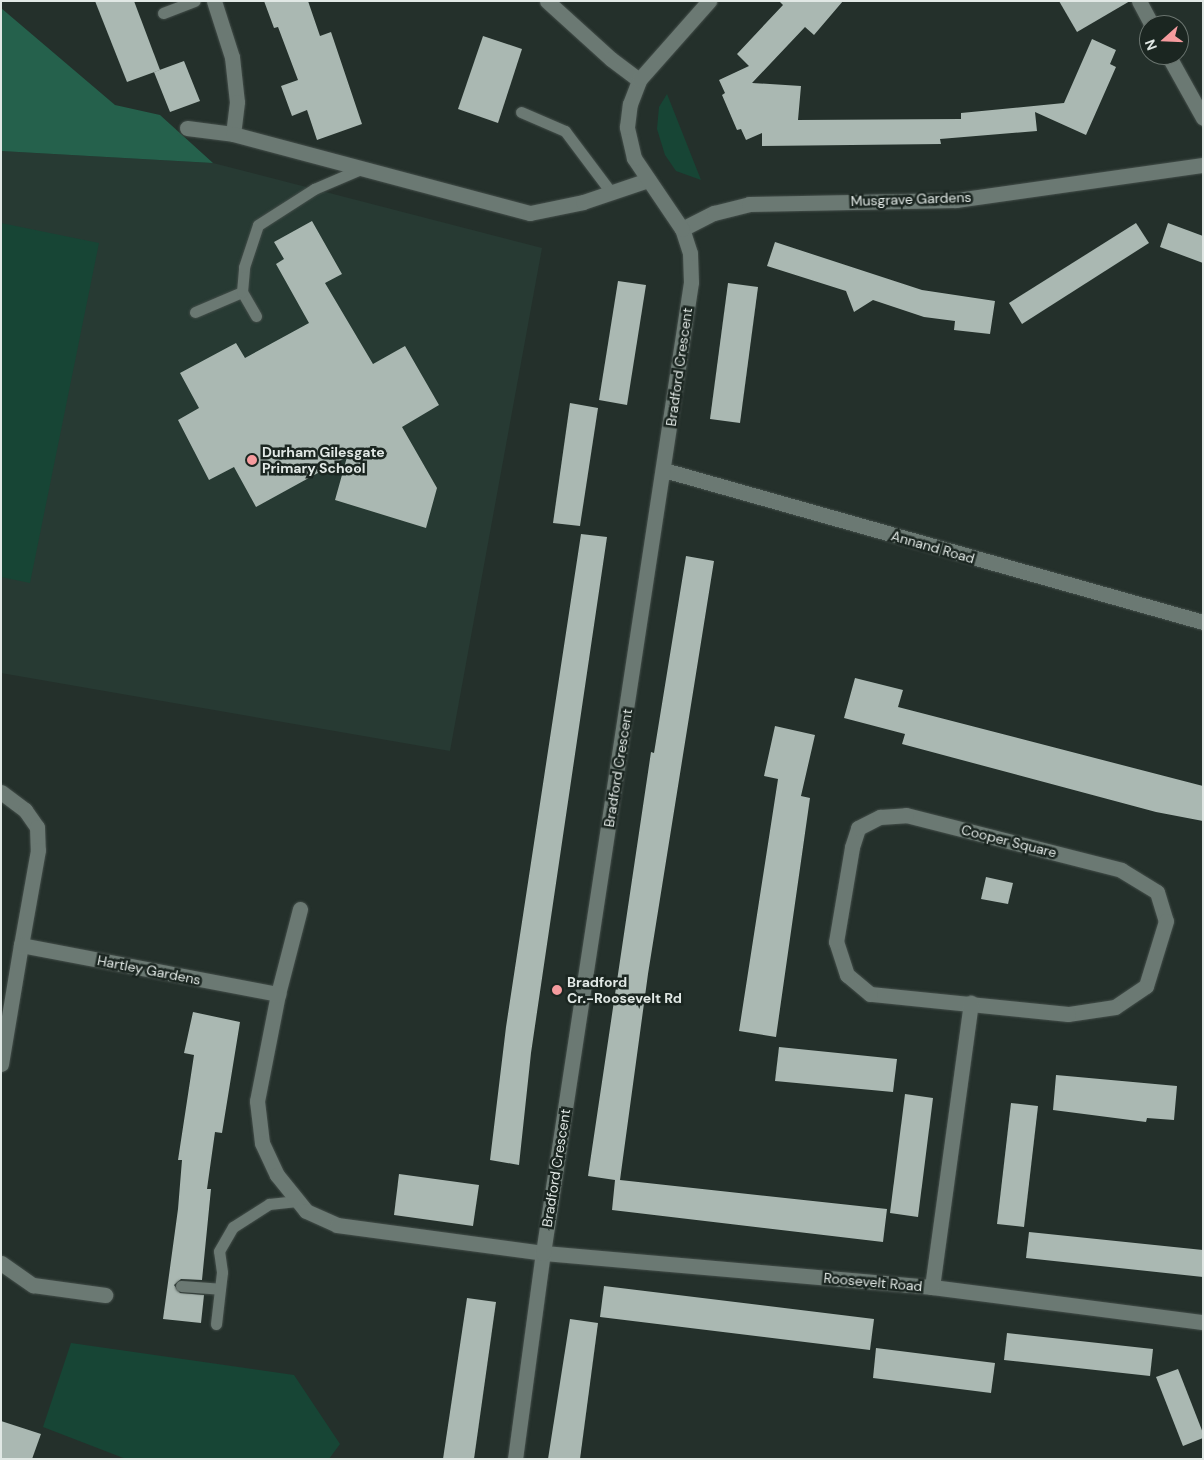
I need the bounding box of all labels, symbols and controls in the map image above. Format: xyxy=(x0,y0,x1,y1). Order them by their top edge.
north arrow xyxy=(1139,15,1189,65)
text: N xyxy=(1141,37,1161,53)
street label: Musgrave Gardens xyxy=(850,188,972,210)
street label: Bradford Crescent xyxy=(662,307,696,427)
place label: Durham Gilesgate Primary School xyxy=(262,444,385,477)
marker: Durham Gilesgate Primary School xyxy=(246,454,258,466)
street label: Annand Road xyxy=(889,527,977,567)
street label: Bradford Crescent xyxy=(600,708,636,828)
street label: Cooper Square xyxy=(960,821,1058,861)
street label: Hartley Gardens xyxy=(96,952,202,988)
place label: Bradford Cr.-Roosevelt Rd xyxy=(567,974,682,1006)
marker: Bradford Cr.-Roosevelt Rd xyxy=(551,984,563,996)
street label: Bradford Crescent xyxy=(538,1108,574,1228)
street label: Roosevelt Road xyxy=(823,1269,923,1295)

